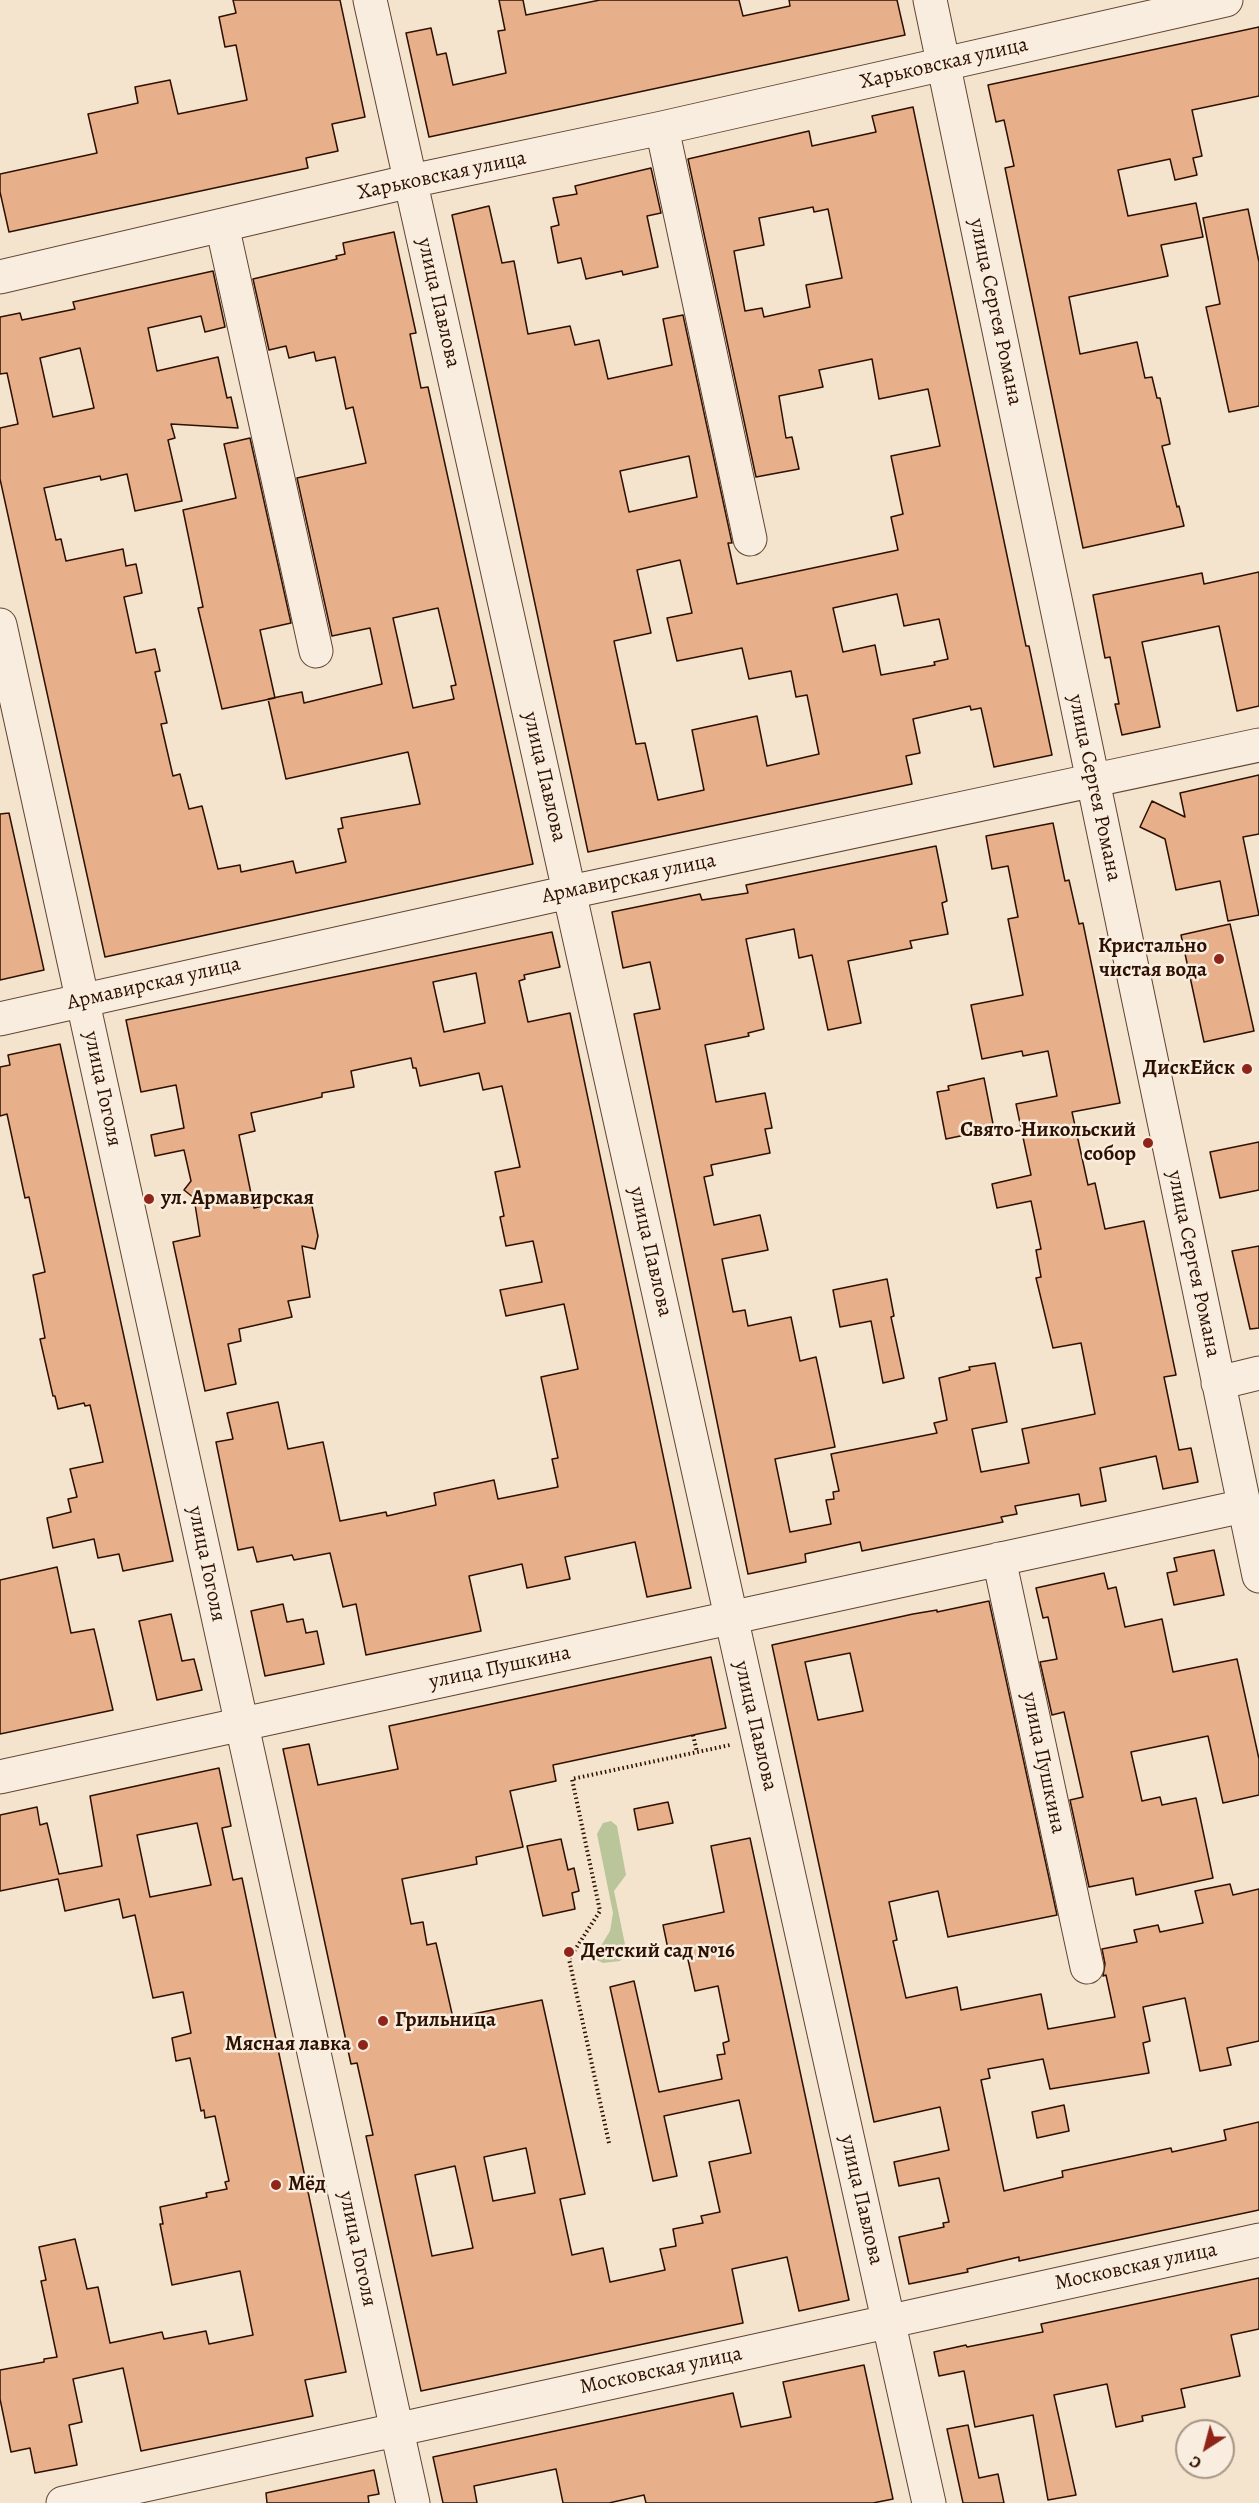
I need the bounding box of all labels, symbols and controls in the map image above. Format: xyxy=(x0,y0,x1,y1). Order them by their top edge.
street label: Харьковская улица xyxy=(858,32,1030,96)
street label: Харьковская улица xyxy=(355,146,529,206)
street label: улица Сергея Романа xyxy=(963,216,1027,408)
street label: улица Павлова xyxy=(411,236,465,370)
street label: улица Сергея Романа xyxy=(1062,692,1126,884)
street label: улица Павлова xyxy=(517,710,571,844)
street label: Армавирская улица xyxy=(540,848,718,910)
place label: Кристально чистая вода xyxy=(1098,934,1207,984)
street label: Армавирская улица xyxy=(65,952,243,1016)
marker: Кристально чистая вода xyxy=(1212,952,1226,966)
street label: улица Гоголя xyxy=(77,1029,127,1149)
place label: ДискЕйск xyxy=(1143,1056,1235,1082)
marker: ДискЕйск xyxy=(1240,1062,1254,1076)
place label: Свято-Никольский собор xyxy=(960,1118,1136,1168)
marker: Свято-Никольский собор xyxy=(1141,1136,1155,1150)
street label: улица Сергея Романа xyxy=(1161,1168,1225,1360)
street label: улица Павлова xyxy=(623,1185,677,1319)
place label: ул. Армавирская xyxy=(161,1186,314,1212)
marker: ул. Армавирская xyxy=(142,1192,156,1206)
street label: улица Гоголя xyxy=(181,1504,231,1624)
street label: улица Пушкина xyxy=(427,1641,573,1695)
street label: улица Павлова xyxy=(728,1659,782,1793)
street label: улица Пушкина xyxy=(1016,1690,1070,1836)
place label: Детский сад №16 xyxy=(581,1939,735,1965)
marker: Детский сад №16 xyxy=(562,1945,576,1959)
place label: Грильница xyxy=(395,2008,496,2034)
marker: Грильница xyxy=(376,2014,390,2028)
place label: Мясная лавка xyxy=(225,2032,351,2058)
marker: Мясная лавка xyxy=(356,2038,370,2052)
street label: улица Павлова xyxy=(834,2133,888,2267)
place label: Мёд xyxy=(288,2172,326,2198)
marker: Мёд xyxy=(269,2178,283,2192)
street label: улица Гоголя xyxy=(332,2189,382,2309)
street label: Московская улица xyxy=(1053,2237,1219,2297)
street label: Московская улица xyxy=(578,2341,744,2401)
north arrow xyxy=(1175,2419,1235,2479)
text: С xyxy=(1185,2450,1206,2474)

